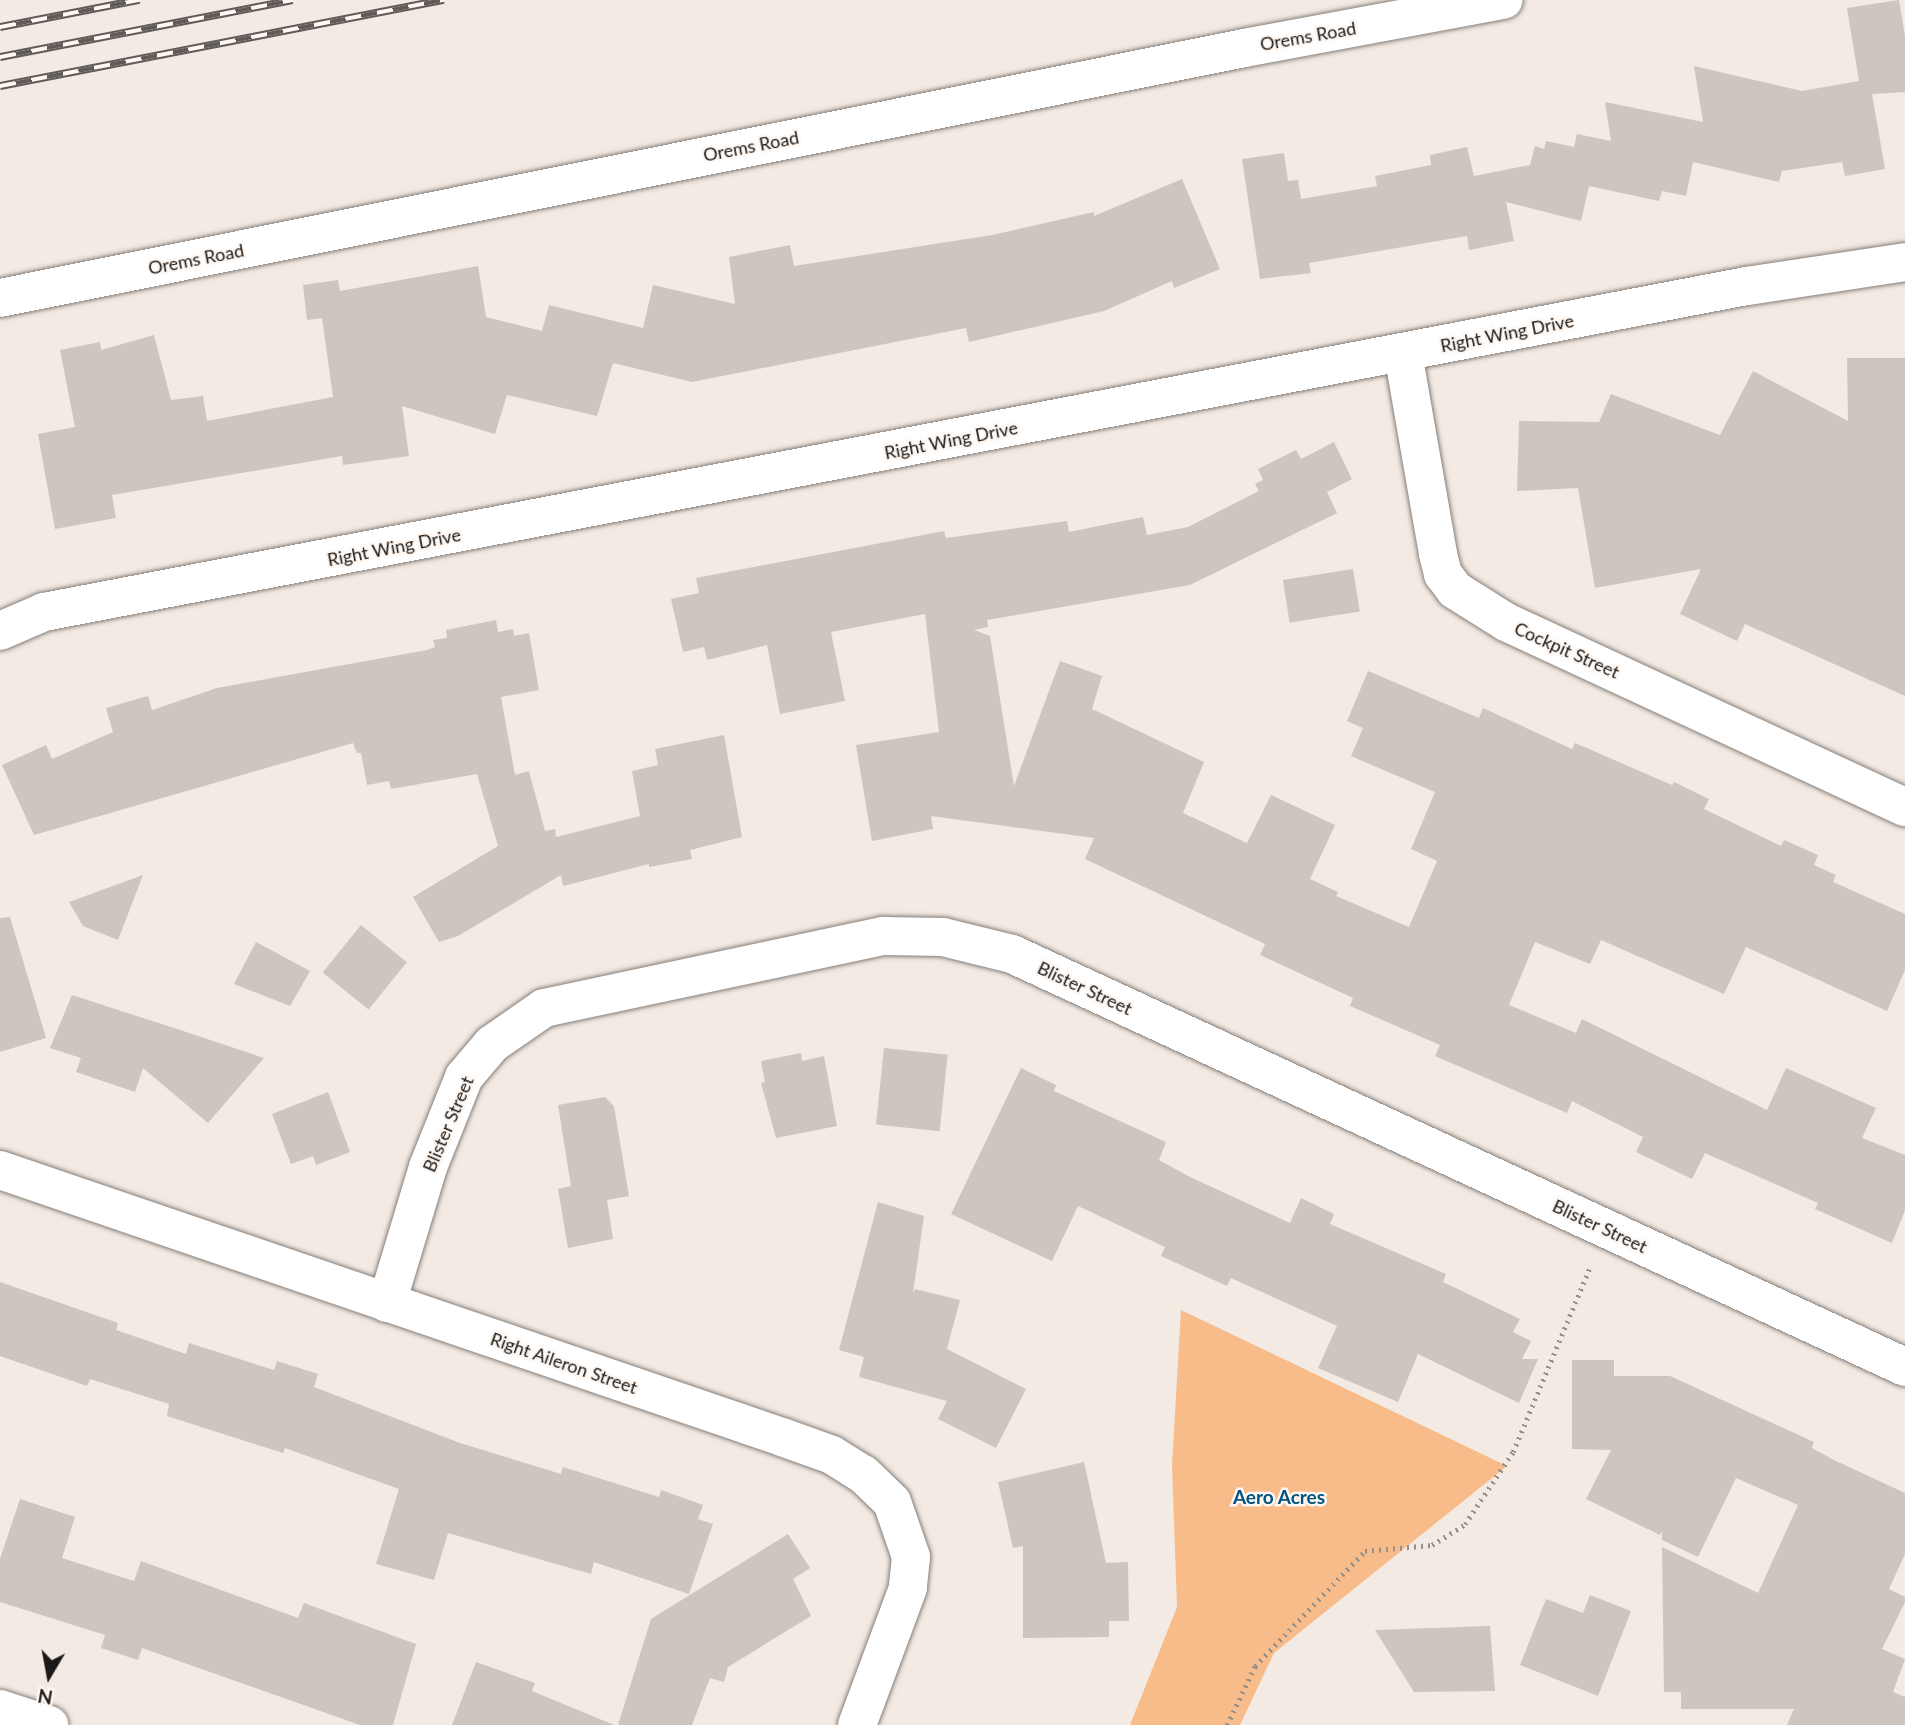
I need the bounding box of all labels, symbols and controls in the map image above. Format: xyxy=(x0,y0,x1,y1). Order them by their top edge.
street label: Orems Road xyxy=(1258,17,1358,55)
street label: Orems Road xyxy=(701,126,801,166)
street label: Orems Road xyxy=(146,239,246,279)
street label: Right Wing Drive xyxy=(1438,309,1576,357)
street label: Right Wing Drive xyxy=(882,416,1020,464)
street label: Right Wing Drive xyxy=(325,523,463,571)
street label: Cockpit Street xyxy=(1511,617,1623,683)
street label: Blister Street xyxy=(1034,957,1136,1019)
street label: Blister Street xyxy=(418,1073,478,1175)
street label: Blister Street xyxy=(1549,1195,1651,1257)
street label: Right Aileron Street xyxy=(487,1328,641,1398)
district label: Aero Acres xyxy=(1233,1486,1325,1508)
north arrow xyxy=(14,1641,84,1711)
text: N xyxy=(36,1685,54,1710)

